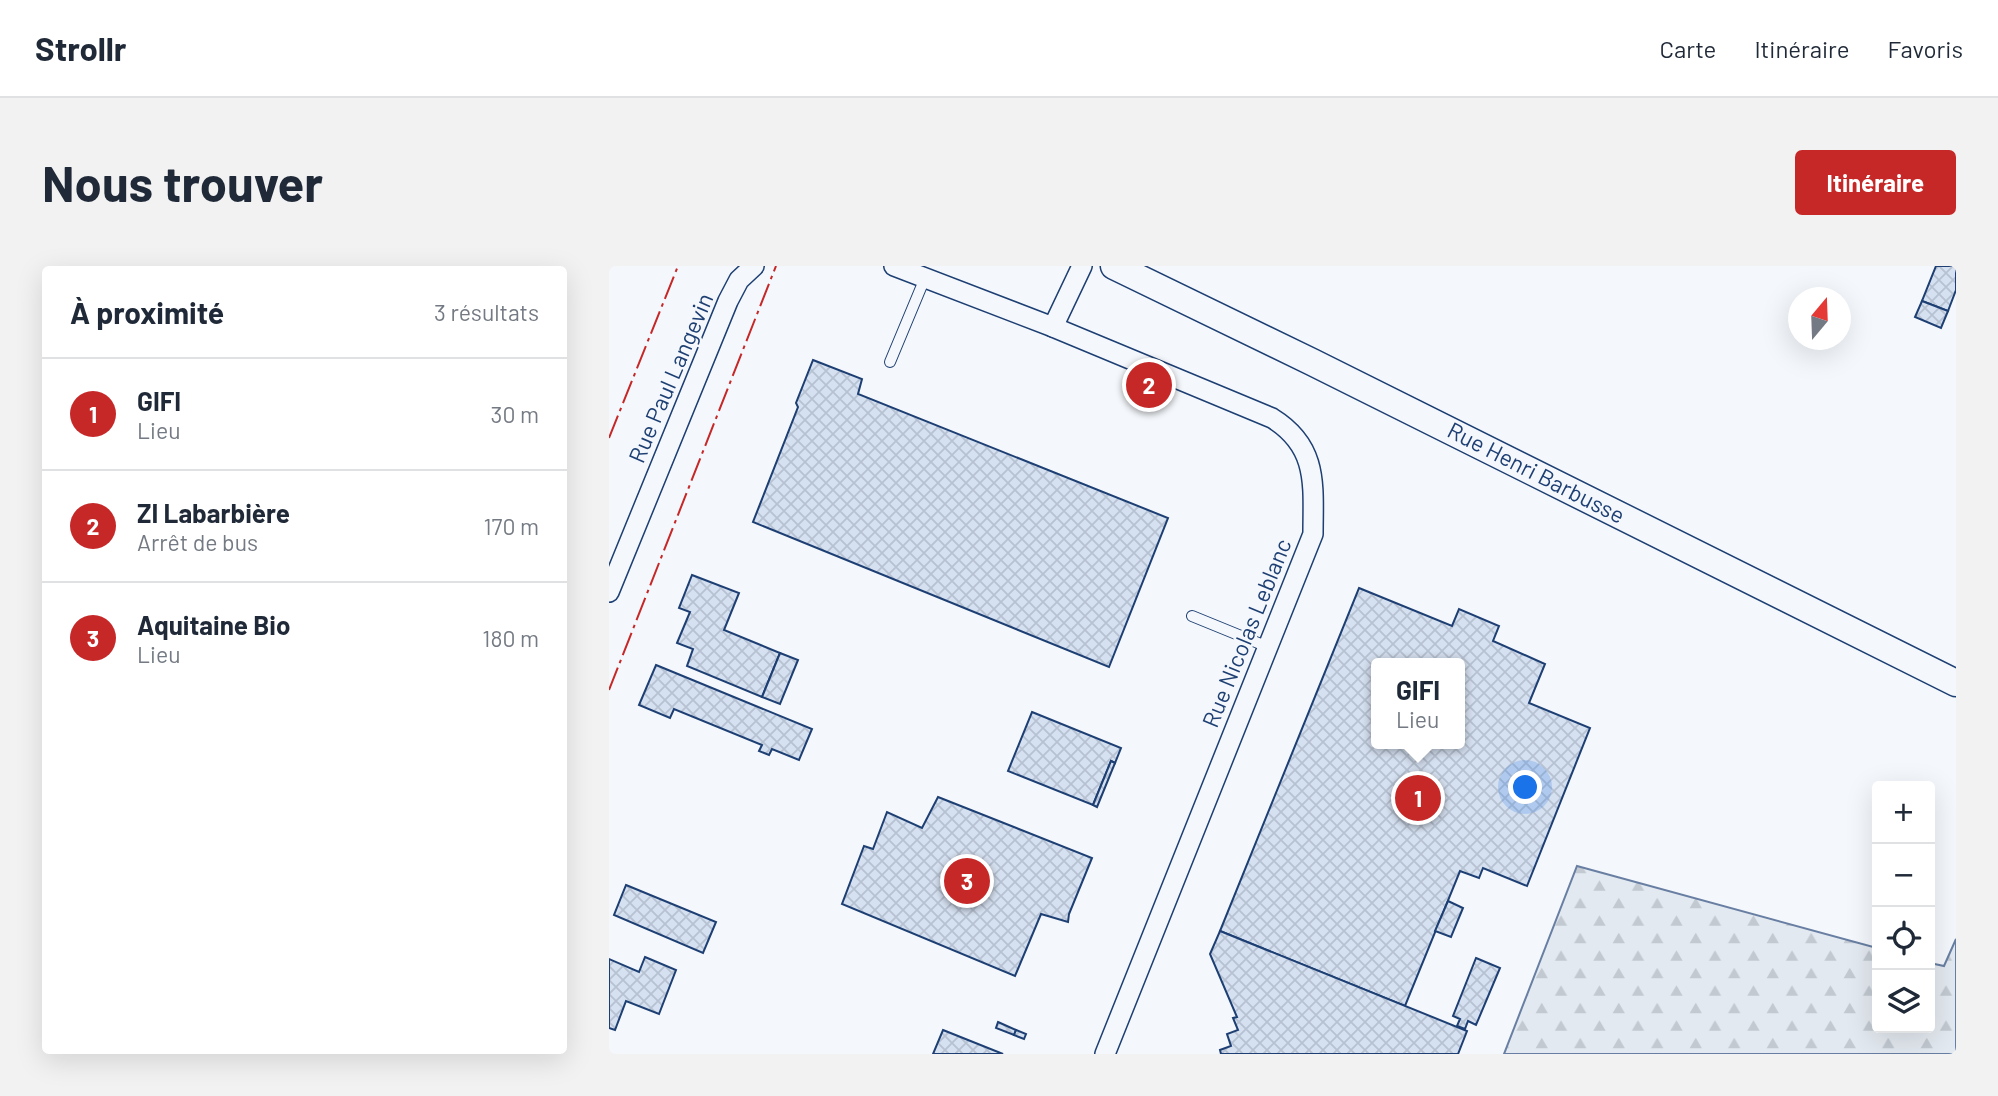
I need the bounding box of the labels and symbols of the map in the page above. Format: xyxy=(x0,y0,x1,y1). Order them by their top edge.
north arrow xyxy=(1788,287,1851,350)
street label: Rue Paul Langevin xyxy=(622,289,718,467)
pin: 2 xyxy=(1126,359,1172,411)
street label: Rue Henri Barbusse xyxy=(1443,415,1630,529)
street label: Rue Nicolas Leblanc xyxy=(1195,534,1297,731)
your location xyxy=(1508,770,1542,804)
pin: 1 xyxy=(1395,772,1441,824)
pin: 3 xyxy=(944,855,990,907)

